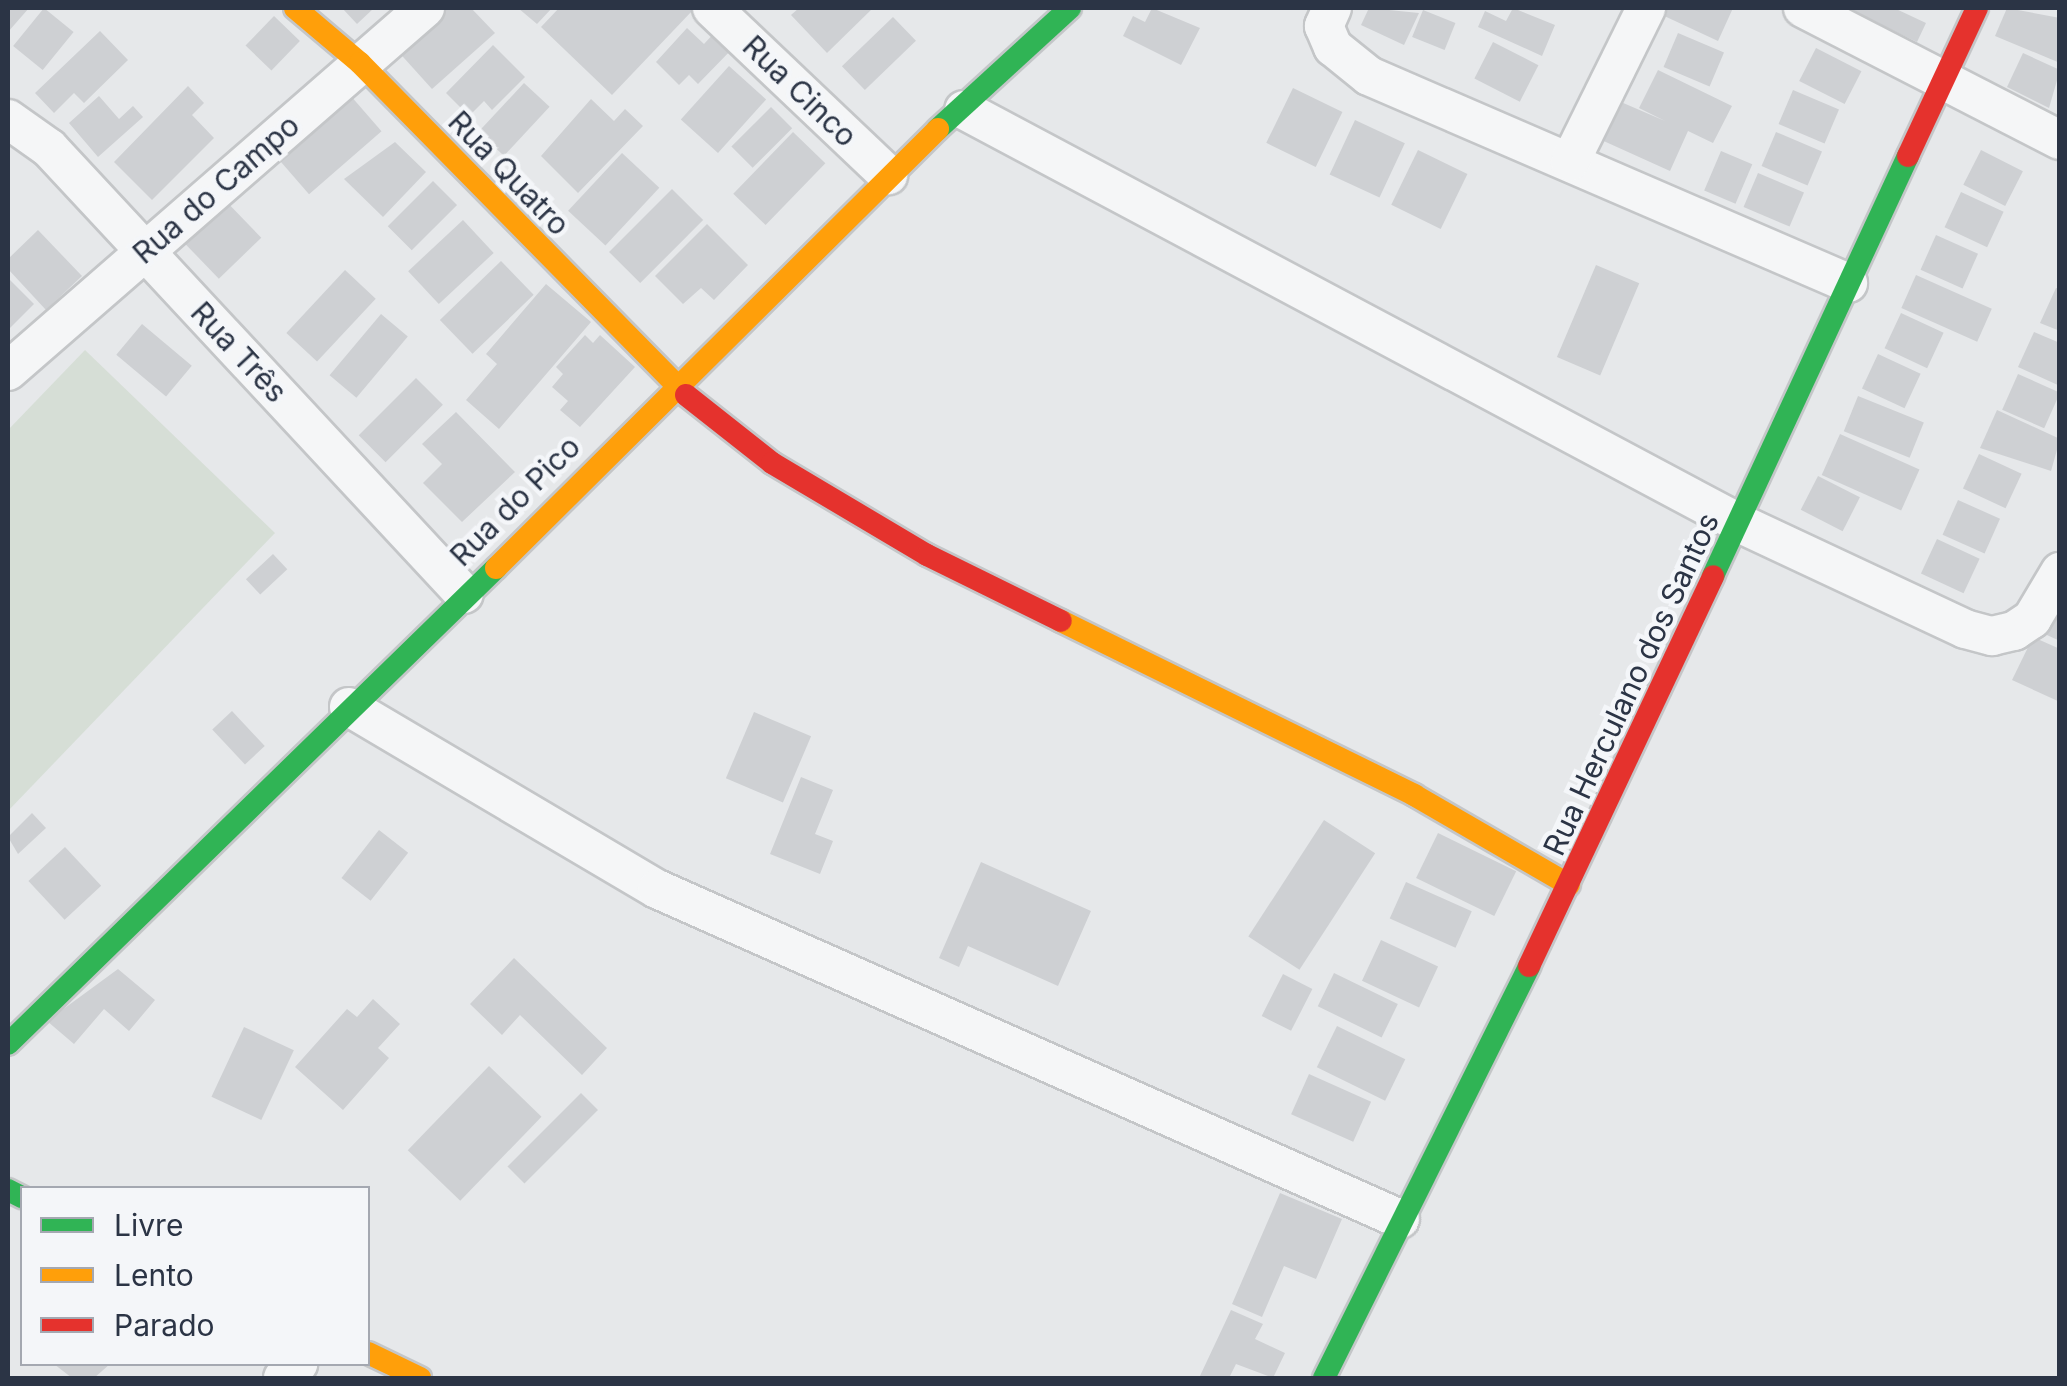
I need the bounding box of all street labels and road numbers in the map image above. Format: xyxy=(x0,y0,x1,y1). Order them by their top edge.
street label: Rua Cinco xyxy=(736,28,864,154)
street label: Rua Quatro xyxy=(441,104,577,242)
street label: Rua do Campo xyxy=(126,107,306,271)
street label: Rua Três xyxy=(184,294,294,410)
street label: Rua do Pico xyxy=(443,429,587,573)
street label: Rua Herculano dos Santos xyxy=(1536,507,1726,861)

